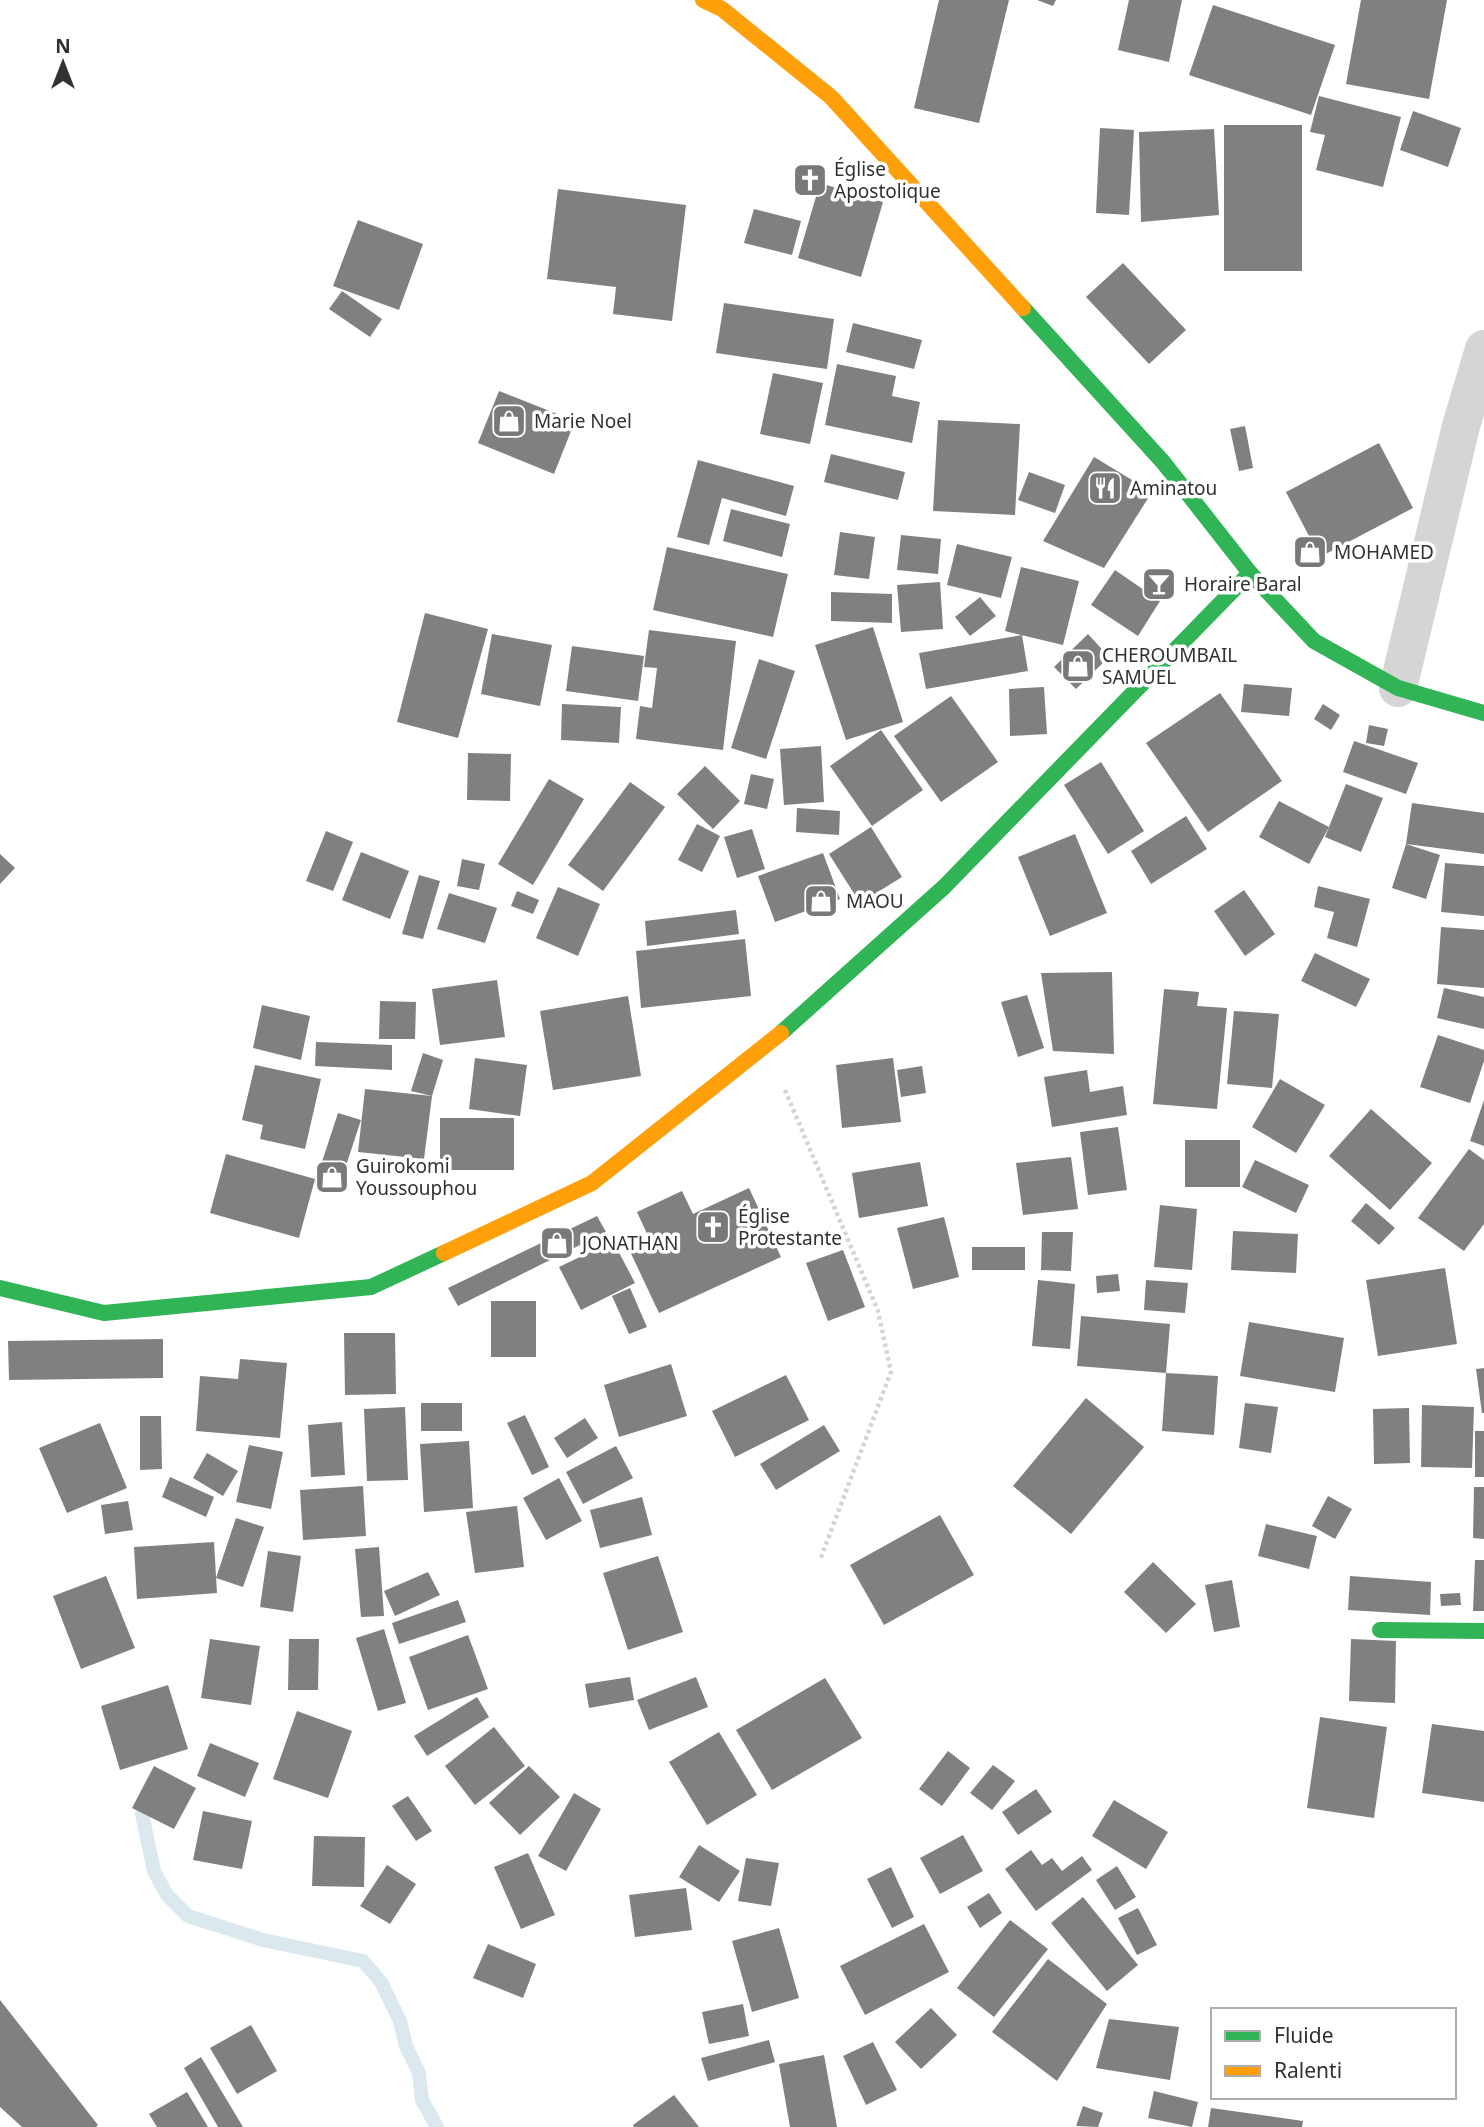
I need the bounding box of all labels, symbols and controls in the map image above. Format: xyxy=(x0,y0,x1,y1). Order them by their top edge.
north arrow xyxy=(28,28,98,98)
text: N xyxy=(55,33,71,59)
place label: Église Apostolique xyxy=(834,156,941,204)
church icon: Église Apostolique xyxy=(791,161,829,199)
shop icon: Marie Noel xyxy=(490,402,528,440)
place label: Marie Noel xyxy=(534,408,632,434)
restaurant icon: Aminatou xyxy=(1086,469,1124,507)
place label: Aminatou xyxy=(1130,475,1217,501)
shop icon: MOHAMED xyxy=(1291,533,1329,571)
place label: MOHAMED xyxy=(1334,539,1434,565)
bar icon: Horaire Baral xyxy=(1140,565,1178,603)
place label: Horaire Baral xyxy=(1184,571,1302,597)
place label: CHEROUMBAIL SAMUEL xyxy=(1102,642,1237,690)
shop icon: CHEROUMBAIL SAMUEL xyxy=(1059,647,1097,685)
shop icon: MAOU xyxy=(802,882,840,920)
place label: MAOU xyxy=(846,888,904,914)
place label: Guirokomi Youssouphou xyxy=(356,1153,477,1201)
shop icon: Guirokomi Youssouphou xyxy=(313,1158,351,1196)
place label: Église Protestante xyxy=(738,1203,842,1251)
church icon: Église Protestante xyxy=(694,1208,732,1246)
shop icon: JONATHAN xyxy=(538,1224,576,1262)
place label: JONATHAN xyxy=(580,1230,679,1256)
legend xyxy=(1211,2008,1456,2099)
text: Fluide xyxy=(1274,2021,1333,2049)
text: Ralenti xyxy=(1274,2056,1342,2084)

